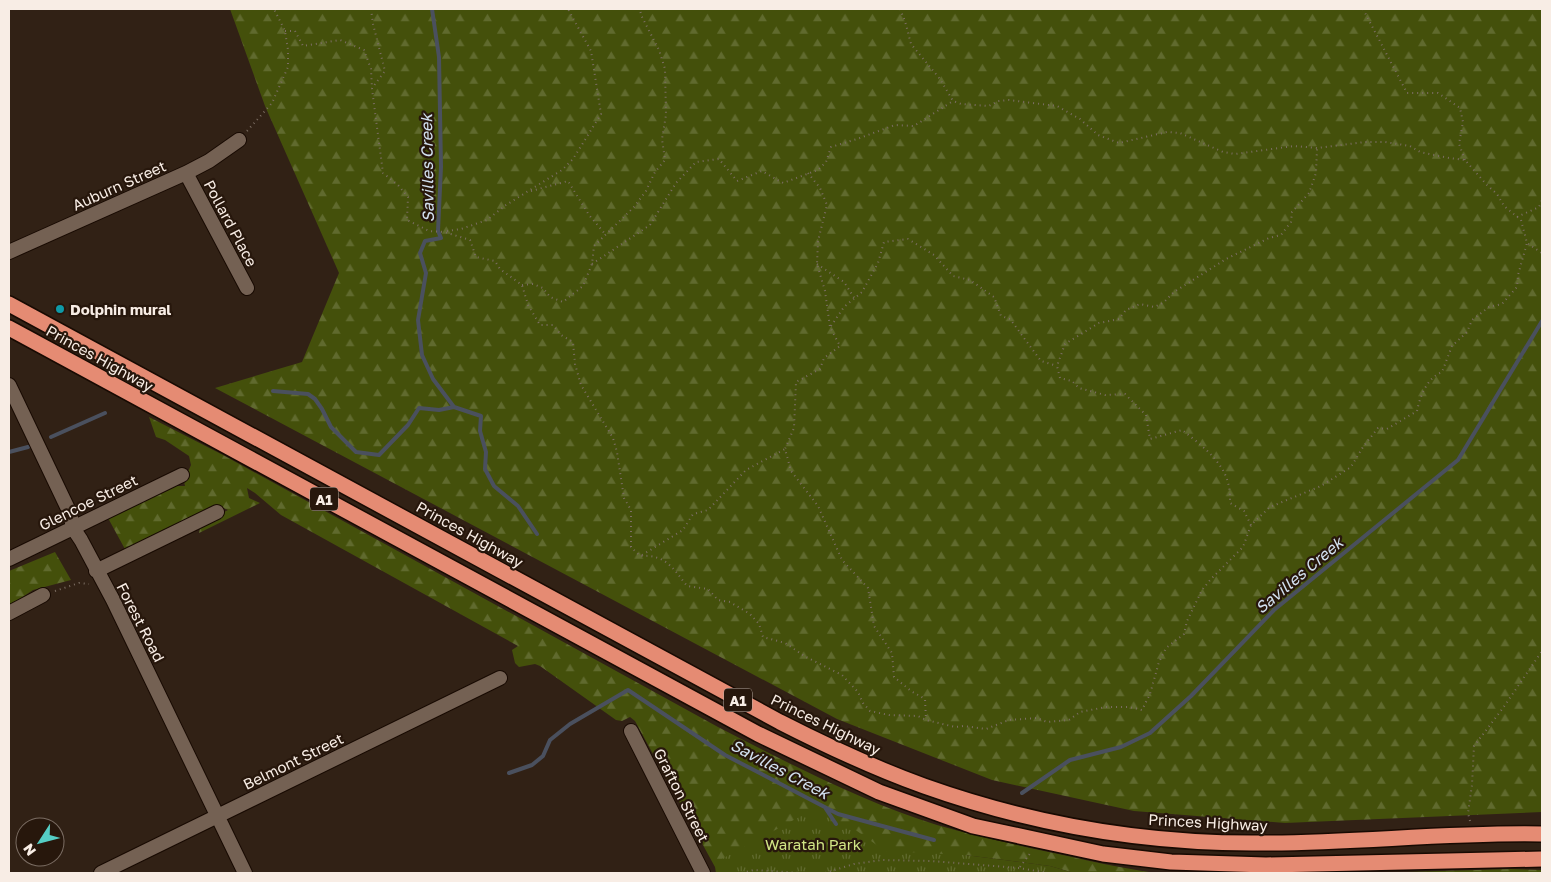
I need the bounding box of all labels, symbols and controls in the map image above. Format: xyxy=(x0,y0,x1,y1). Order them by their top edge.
water label: Savilles Creek xyxy=(416,112,438,222)
street label: Auburn Street xyxy=(69,156,169,214)
street label: Pollard Place xyxy=(201,177,261,270)
place label: Dolphin mural xyxy=(70,300,171,318)
marker: Dolphin mural xyxy=(54,303,66,315)
street label: Princes Highway xyxy=(43,321,157,395)
street label: Glencoe Street xyxy=(36,470,140,534)
road number: A1 xyxy=(310,488,338,510)
street label: Princes Highway xyxy=(413,497,527,571)
water label: Savilles Creek xyxy=(1251,531,1349,618)
street label: Forest Road xyxy=(113,579,169,665)
road number: A1 xyxy=(724,688,752,712)
street label: Princes Highway xyxy=(768,690,884,759)
street label: Belmont Street xyxy=(240,729,346,793)
water label: Savilles Creek xyxy=(727,735,834,804)
street label: Grafton Street xyxy=(651,745,713,845)
street label: Princes Highway xyxy=(1148,810,1269,834)
north arrow xyxy=(15,817,65,867)
park label: Waratah Park xyxy=(765,835,862,853)
text: N xyxy=(19,841,39,859)

